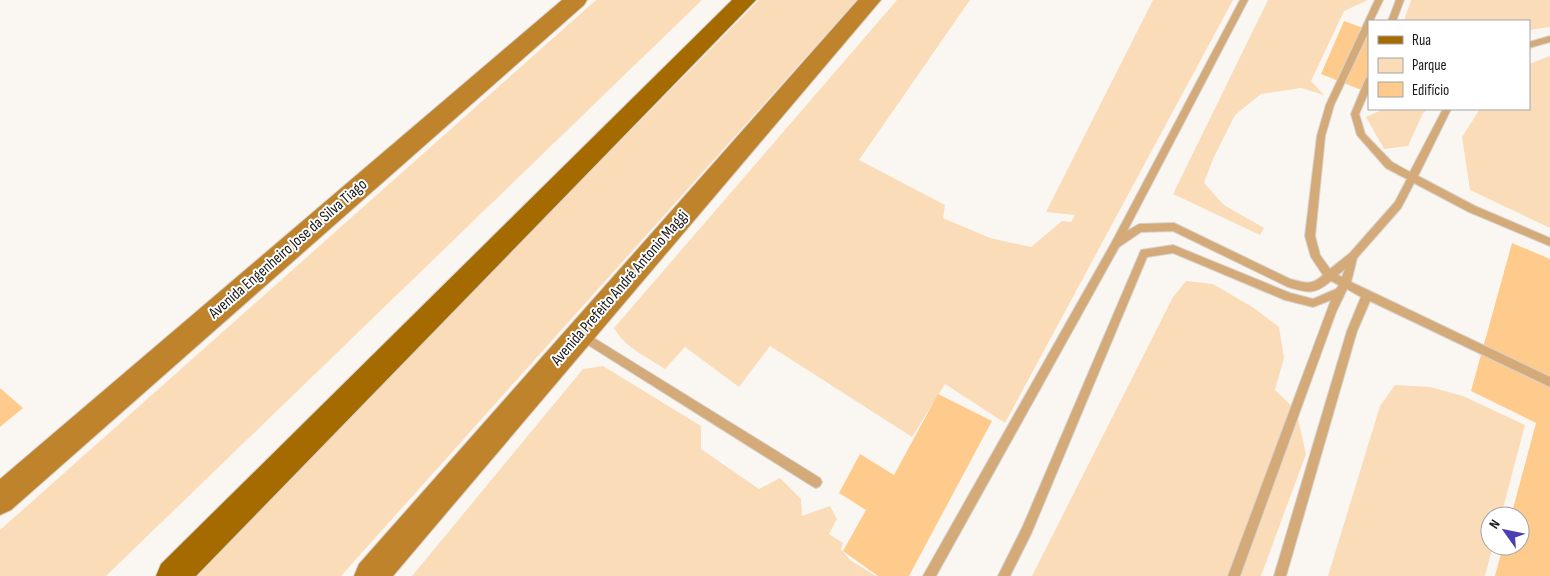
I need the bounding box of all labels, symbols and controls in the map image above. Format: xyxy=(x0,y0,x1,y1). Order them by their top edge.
legend xyxy=(1368,20,1530,110)
text: Rua xyxy=(1412,31,1431,50)
text: Parque xyxy=(1412,56,1447,75)
text: Edifício xyxy=(1412,81,1449,100)
street label: Avenida Engenheiro Jose da Silva Tiago xyxy=(204,175,371,323)
street label: Avenida Prefeito André Antonio Maggi xyxy=(547,207,693,370)
north arrow xyxy=(1480,506,1530,556)
text: N xyxy=(1485,516,1504,532)

